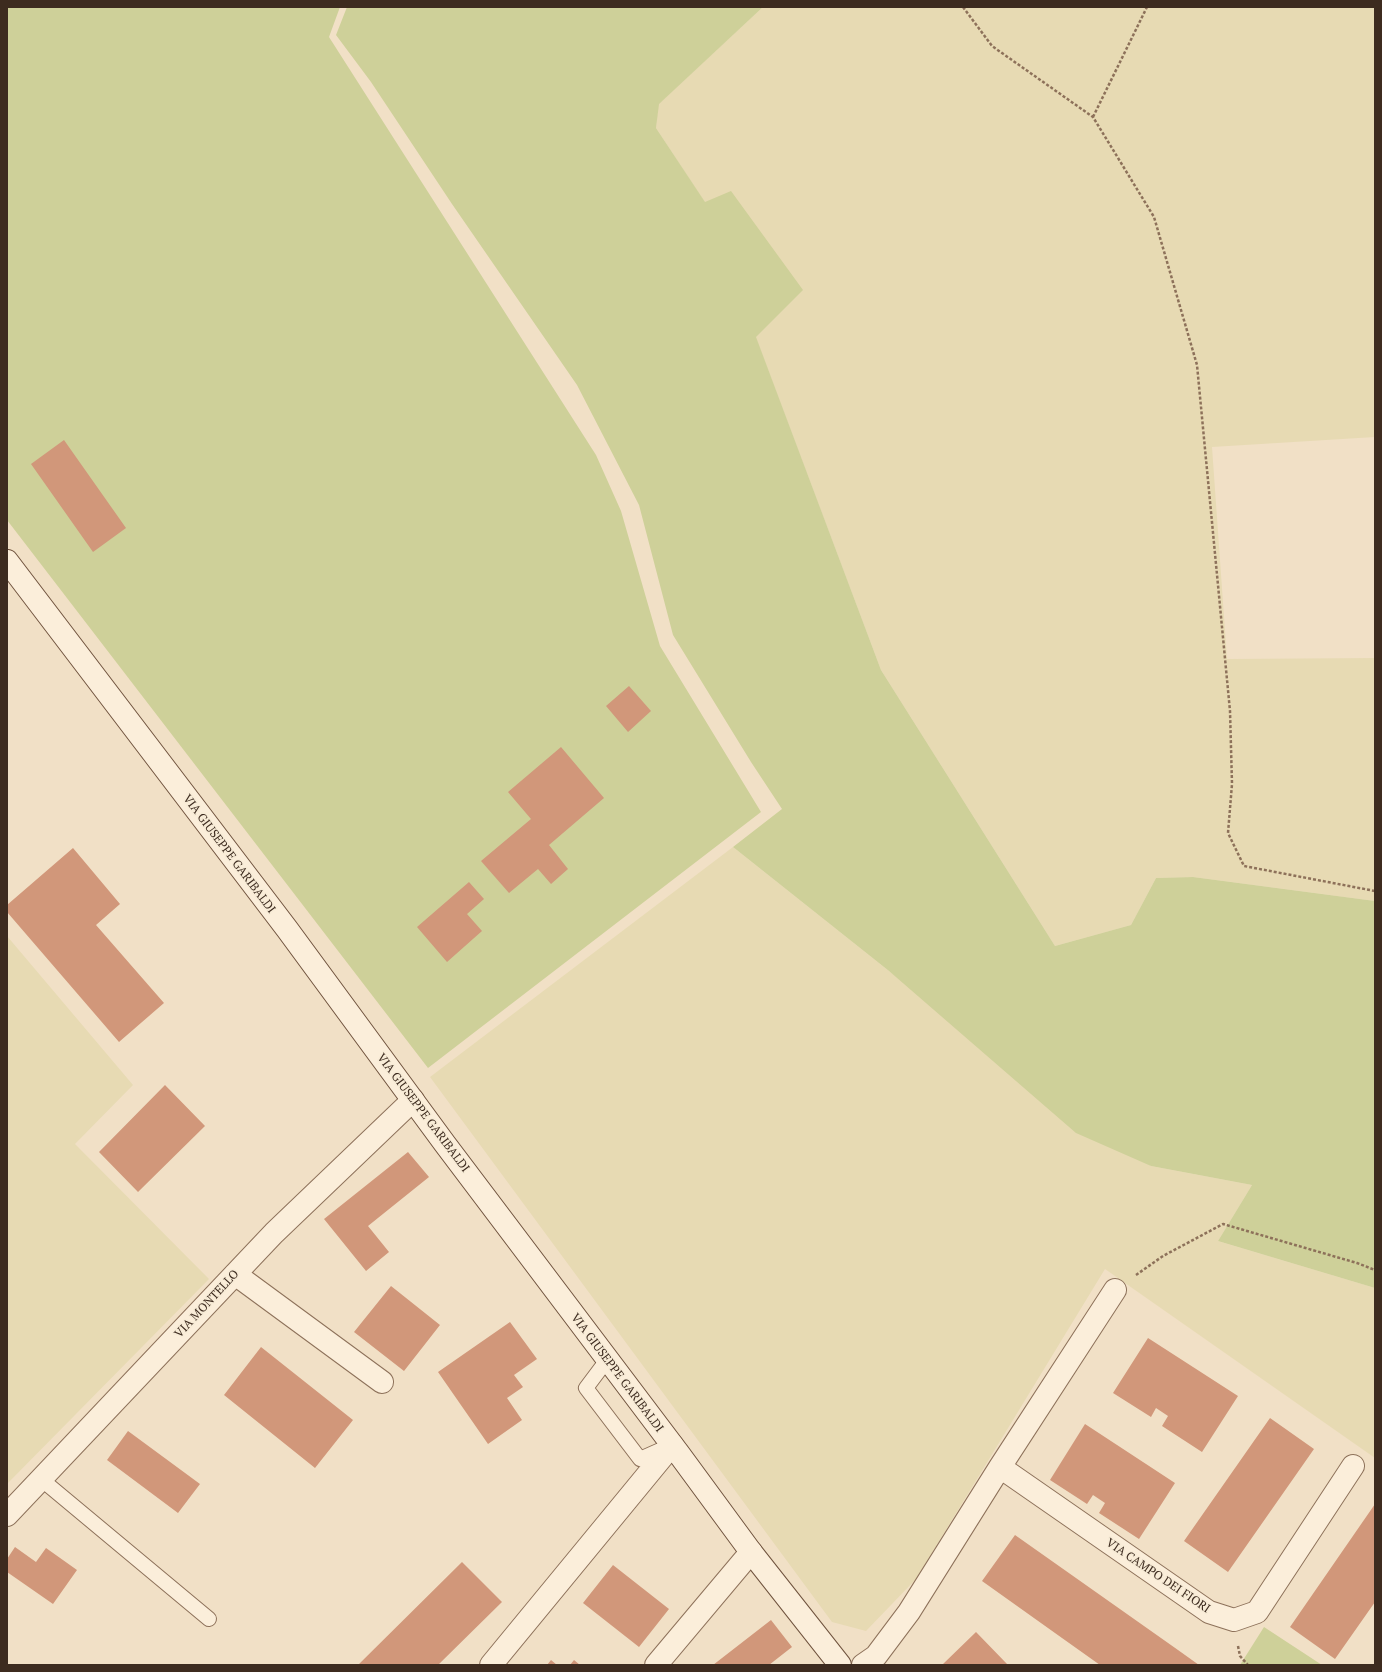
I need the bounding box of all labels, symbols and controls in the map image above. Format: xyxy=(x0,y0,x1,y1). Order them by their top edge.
street label: VIA GIUSEPPE GARIBALDI xyxy=(180,792,278,916)
street label: VIA GIUSEPPE GARIBALDI xyxy=(374,1051,472,1175)
street label: VIA MONTELLO xyxy=(172,1267,242,1341)
street label: VIA GIUSEPPE GARIBALDI xyxy=(568,1311,666,1435)
street label: VIA CAMPO DEI FIORI xyxy=(1103,1536,1213,1616)

